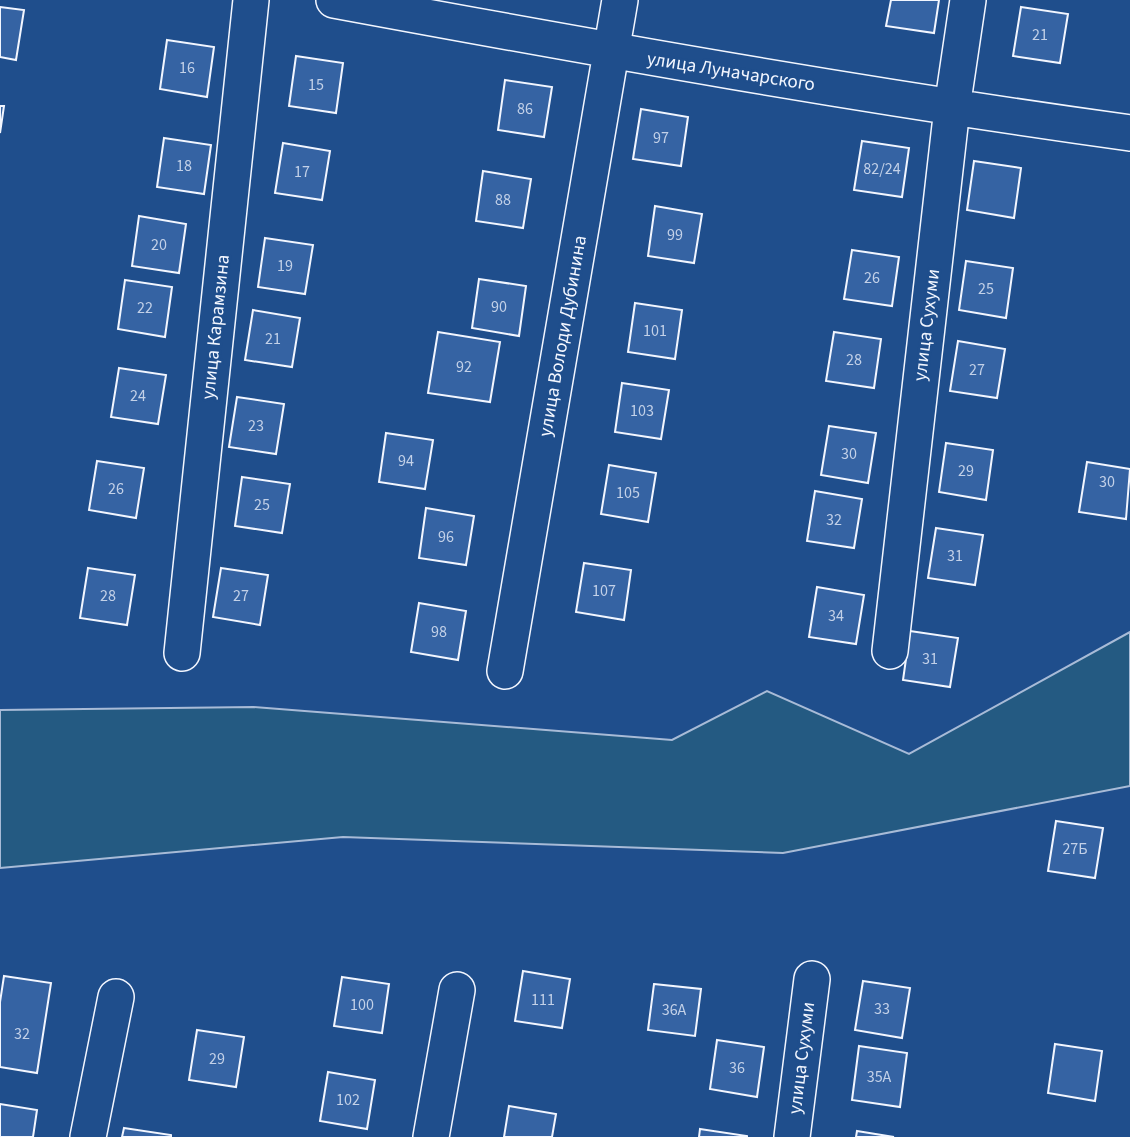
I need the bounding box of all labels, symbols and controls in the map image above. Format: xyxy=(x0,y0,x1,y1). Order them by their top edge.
house number: 21 xyxy=(1032,24,1048,46)
street label: улица Луначарского xyxy=(645,45,817,99)
house number: 16 xyxy=(179,57,195,79)
house number: 15 xyxy=(308,74,324,96)
house number: 86 xyxy=(517,98,533,120)
house number: 97 xyxy=(653,127,669,149)
house number: 18 xyxy=(176,155,192,177)
house number: 82/24 xyxy=(863,158,901,180)
house number: 17 xyxy=(294,161,310,183)
house number: 88 xyxy=(495,189,511,211)
house number: 99 xyxy=(667,224,683,246)
street label: улица Володи Дубинина xyxy=(532,233,594,439)
house number: 20 xyxy=(151,234,167,256)
street label: улица Карамзина xyxy=(195,253,237,401)
house number: 19 xyxy=(277,255,293,277)
house number: 26 xyxy=(864,267,880,289)
street label: улица Сухуми xyxy=(907,267,947,383)
house number: 25 xyxy=(978,278,994,300)
house number: 90 xyxy=(491,296,507,318)
house number: 22 xyxy=(137,297,153,319)
house number: 101 xyxy=(643,320,667,342)
house number: 21 xyxy=(265,328,281,350)
house number: 28 xyxy=(846,349,862,371)
house number: 92 xyxy=(456,356,472,378)
house number: 27 xyxy=(969,359,985,381)
house number: 24 xyxy=(130,385,146,407)
house number: 103 xyxy=(630,400,654,422)
house number: 23 xyxy=(248,415,264,437)
house number: 30 xyxy=(841,443,857,465)
house number: 94 xyxy=(398,450,414,472)
house number: 29 xyxy=(958,460,974,482)
house number: 30 xyxy=(1099,471,1115,493)
house number: 26 xyxy=(108,478,124,500)
house number: 105 xyxy=(616,482,640,504)
house number: 25 xyxy=(254,494,270,516)
house number: 32 xyxy=(826,509,842,531)
house number: 96 xyxy=(438,526,454,548)
house number: 31 xyxy=(947,545,963,567)
house number: 107 xyxy=(592,580,616,602)
house number: 28 xyxy=(100,585,116,607)
house number: 27 xyxy=(233,585,249,607)
house number: 34 xyxy=(828,605,844,627)
house number: 98 xyxy=(431,621,447,643)
house number: 31 xyxy=(922,648,938,670)
house number: 27Б xyxy=(1062,838,1088,860)
house number: 111 xyxy=(531,989,555,1011)
house number: 100 xyxy=(350,994,374,1016)
house number: 33 xyxy=(874,998,890,1020)
house number: 36А xyxy=(662,999,687,1021)
street label: улица Сухуми xyxy=(782,1000,822,1116)
house number: 32 xyxy=(14,1023,30,1045)
house number: 29 xyxy=(209,1048,225,1070)
house number: 36 xyxy=(729,1057,745,1079)
house number: 35А xyxy=(867,1066,892,1088)
house number: 102 xyxy=(336,1089,360,1111)

